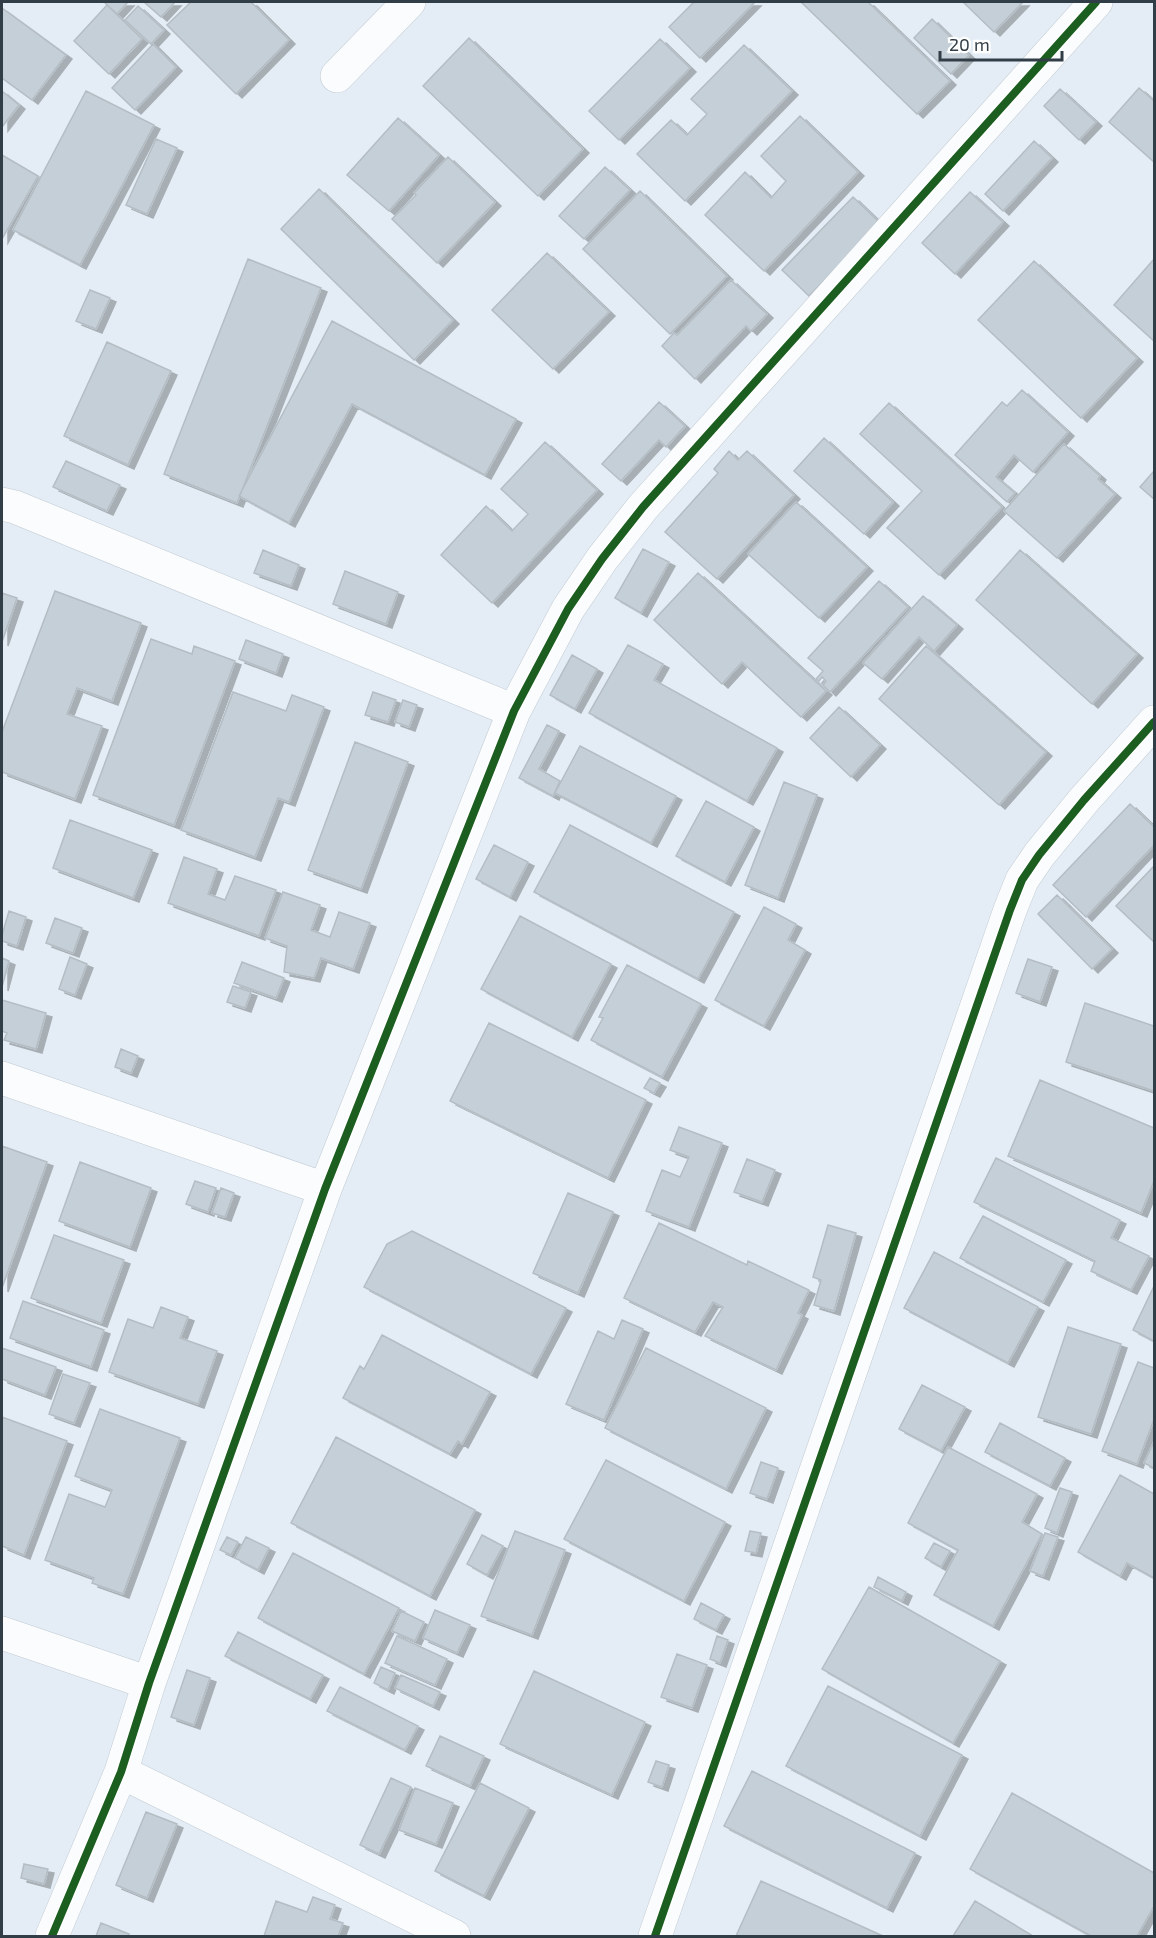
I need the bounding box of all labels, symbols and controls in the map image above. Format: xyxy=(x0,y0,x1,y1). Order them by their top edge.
scale bar xyxy=(940,24,1062,62)
text: 20 m xyxy=(949,33,990,55)

